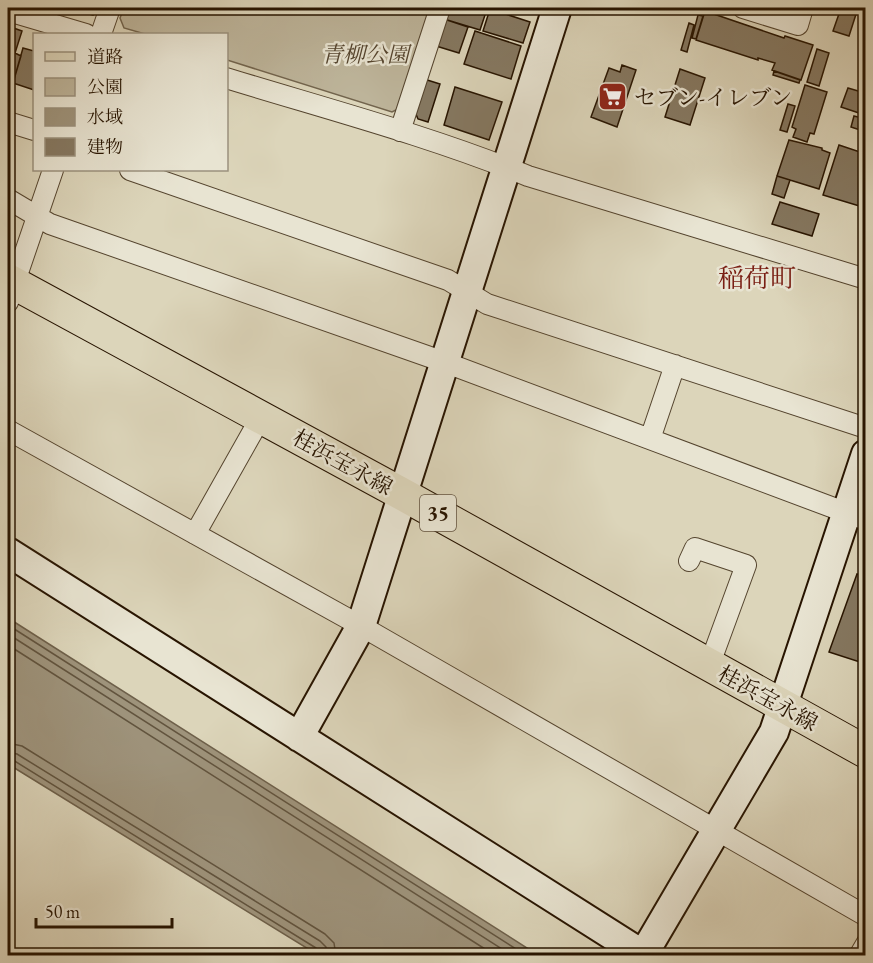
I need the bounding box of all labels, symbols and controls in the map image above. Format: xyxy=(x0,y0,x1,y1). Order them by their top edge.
legend xyxy=(33,33,228,171)
park label: 青柳公園 xyxy=(321,40,412,69)
text: 道路 xyxy=(87,45,123,68)
text: 公園 xyxy=(87,75,123,98)
supermarket icon: セブン-イレブン xyxy=(597,81,629,113)
place label: セブン-イレブン xyxy=(634,83,792,112)
text: 水域 xyxy=(87,105,123,128)
text: 建物 xyxy=(87,135,123,158)
district label: 稲荷町 xyxy=(718,261,796,295)
street label: 桂浜宝永線 xyxy=(288,423,398,502)
road number: 35 xyxy=(420,495,456,531)
street label: 桂浜宝永線 xyxy=(713,659,823,738)
scale bar xyxy=(36,891,172,929)
text: 50 m xyxy=(45,900,80,923)

